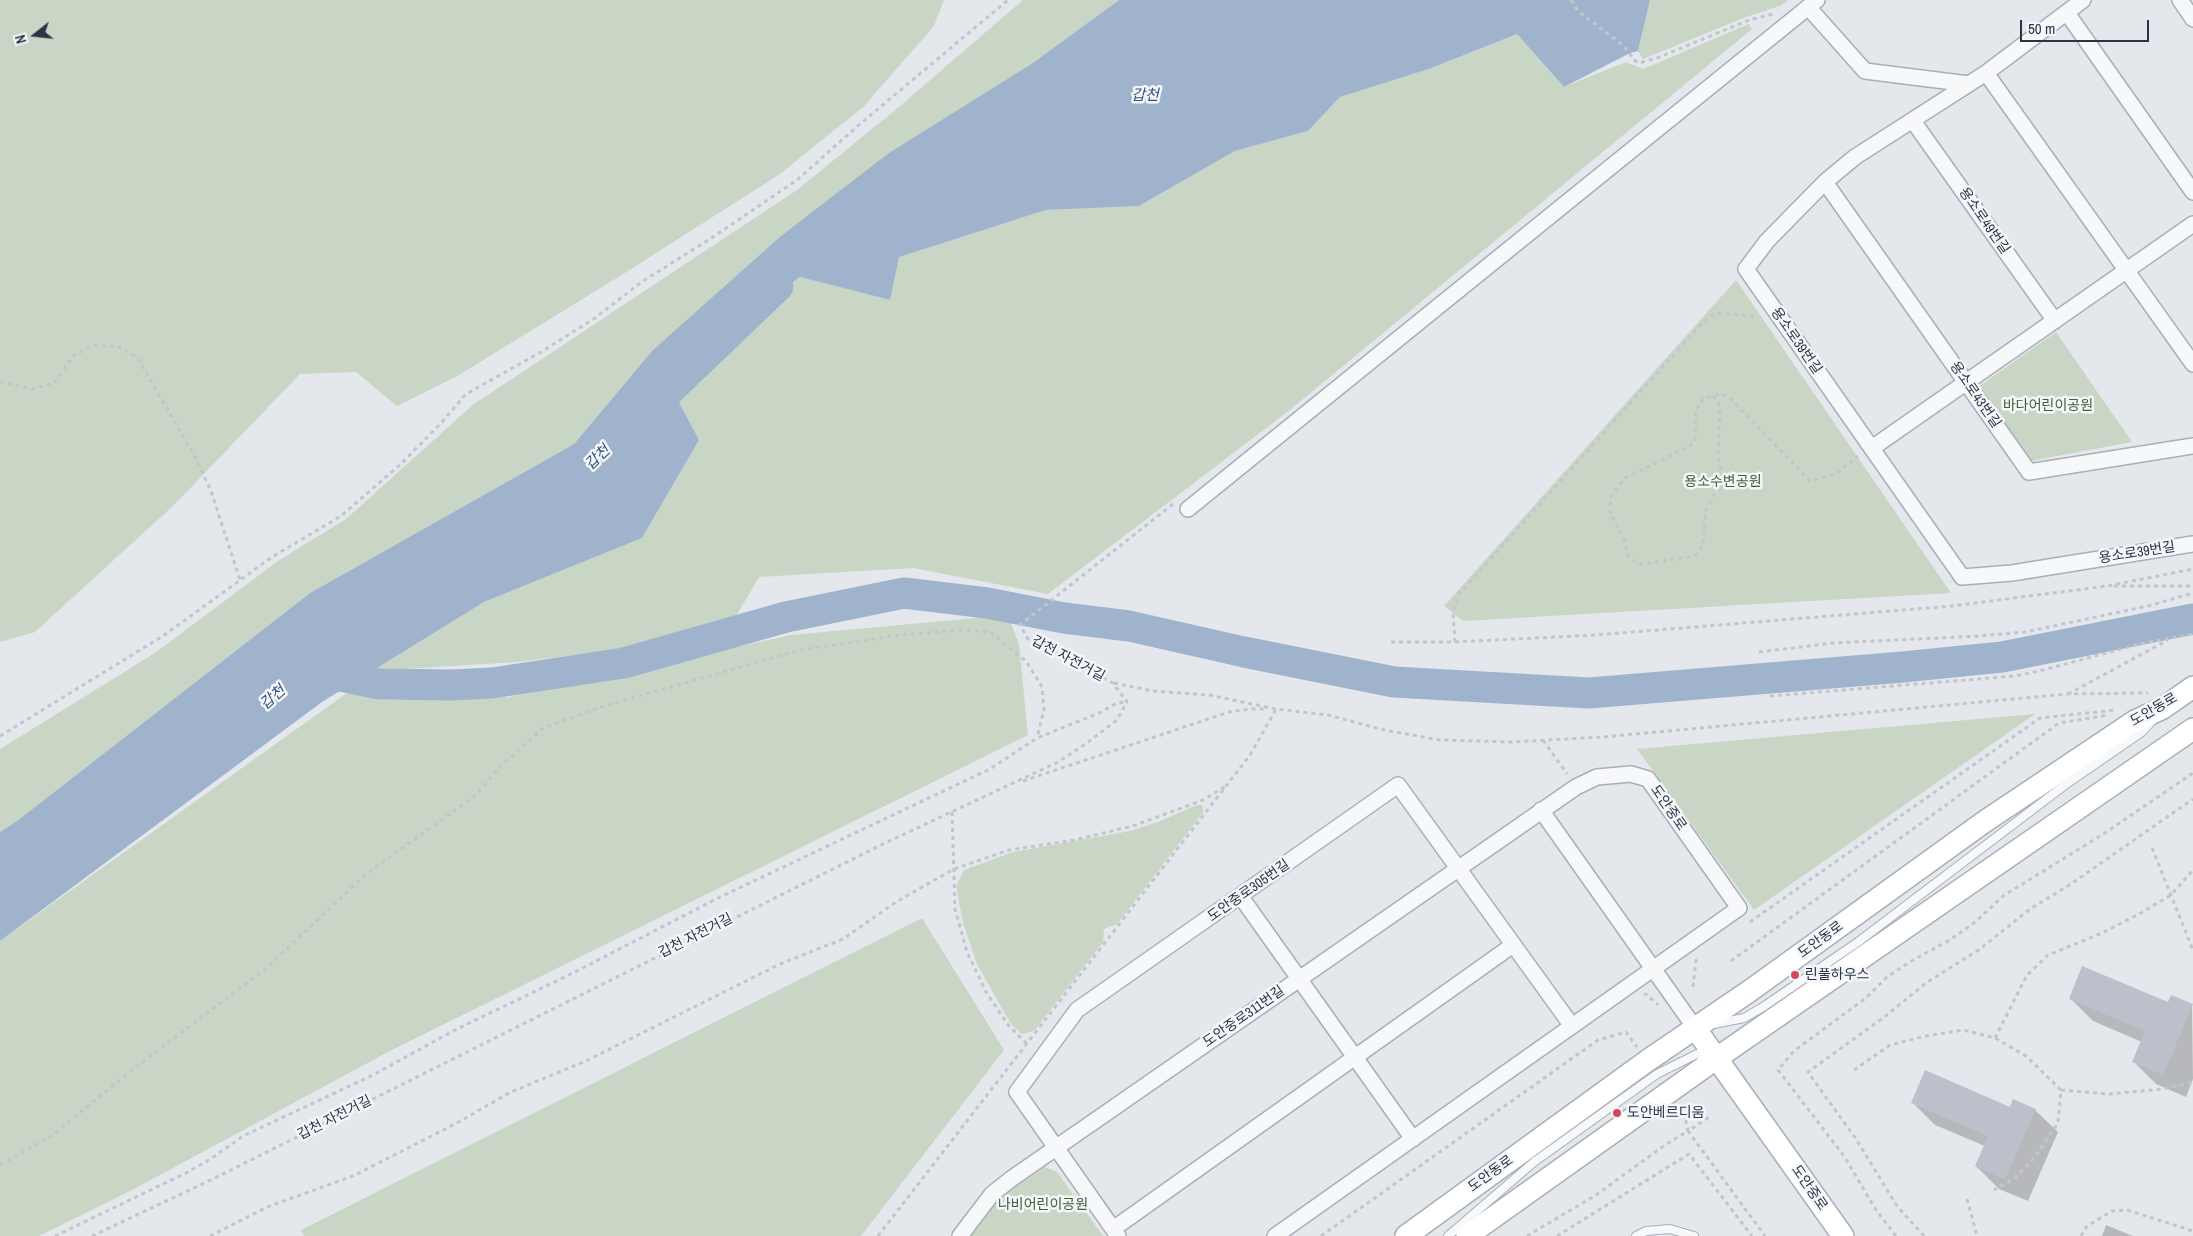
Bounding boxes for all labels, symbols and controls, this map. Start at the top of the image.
north arrow [10,10,60,60]
scale bar [2023,10,2152,42]
text: 50 m [2028,18,2055,39]
text: N [11,33,30,46]
water label: 갑천 [1131,87,1159,105]
street label: 용소로49번길 [1955,185,2013,257]
street label: 용소로39번길 [1767,305,1825,377]
street label: 용소로43번길 [1946,359,2004,431]
park label: 바다어린이공원 [2003,398,2093,414]
water label: 갑천 [582,442,614,474]
park label: 용소수변공원 [1684,474,1762,490]
street label: 용소로39번길 [2098,539,2176,567]
street label: 갑천 자전거길 [1029,633,1107,685]
water label: 갑천 [257,682,289,714]
street label: 도안동로 [2127,690,2181,730]
street label: 도안중로 [1646,782,1690,834]
street label: 도안중로305번길 [1205,856,1293,926]
street label: 갑천 자전거길 [656,910,736,962]
street label: 도안동로 [1795,918,1847,962]
place label: 린풀하우스 [1805,967,1869,983]
marker: 린풀하우스 [1789,969,1801,981]
street label: 도안중로311번길 [1200,983,1288,1051]
street label: 갑천 자전거길 [295,1092,375,1144]
place label: 도안베르디움 [1627,1105,1704,1121]
marker: 도안베르디움 [1611,1107,1623,1119]
street label: 도안동로 [1465,1152,1517,1196]
street label: 도안중로 [1787,1162,1831,1214]
park label: 나비어린이공원 [998,1197,1088,1213]

